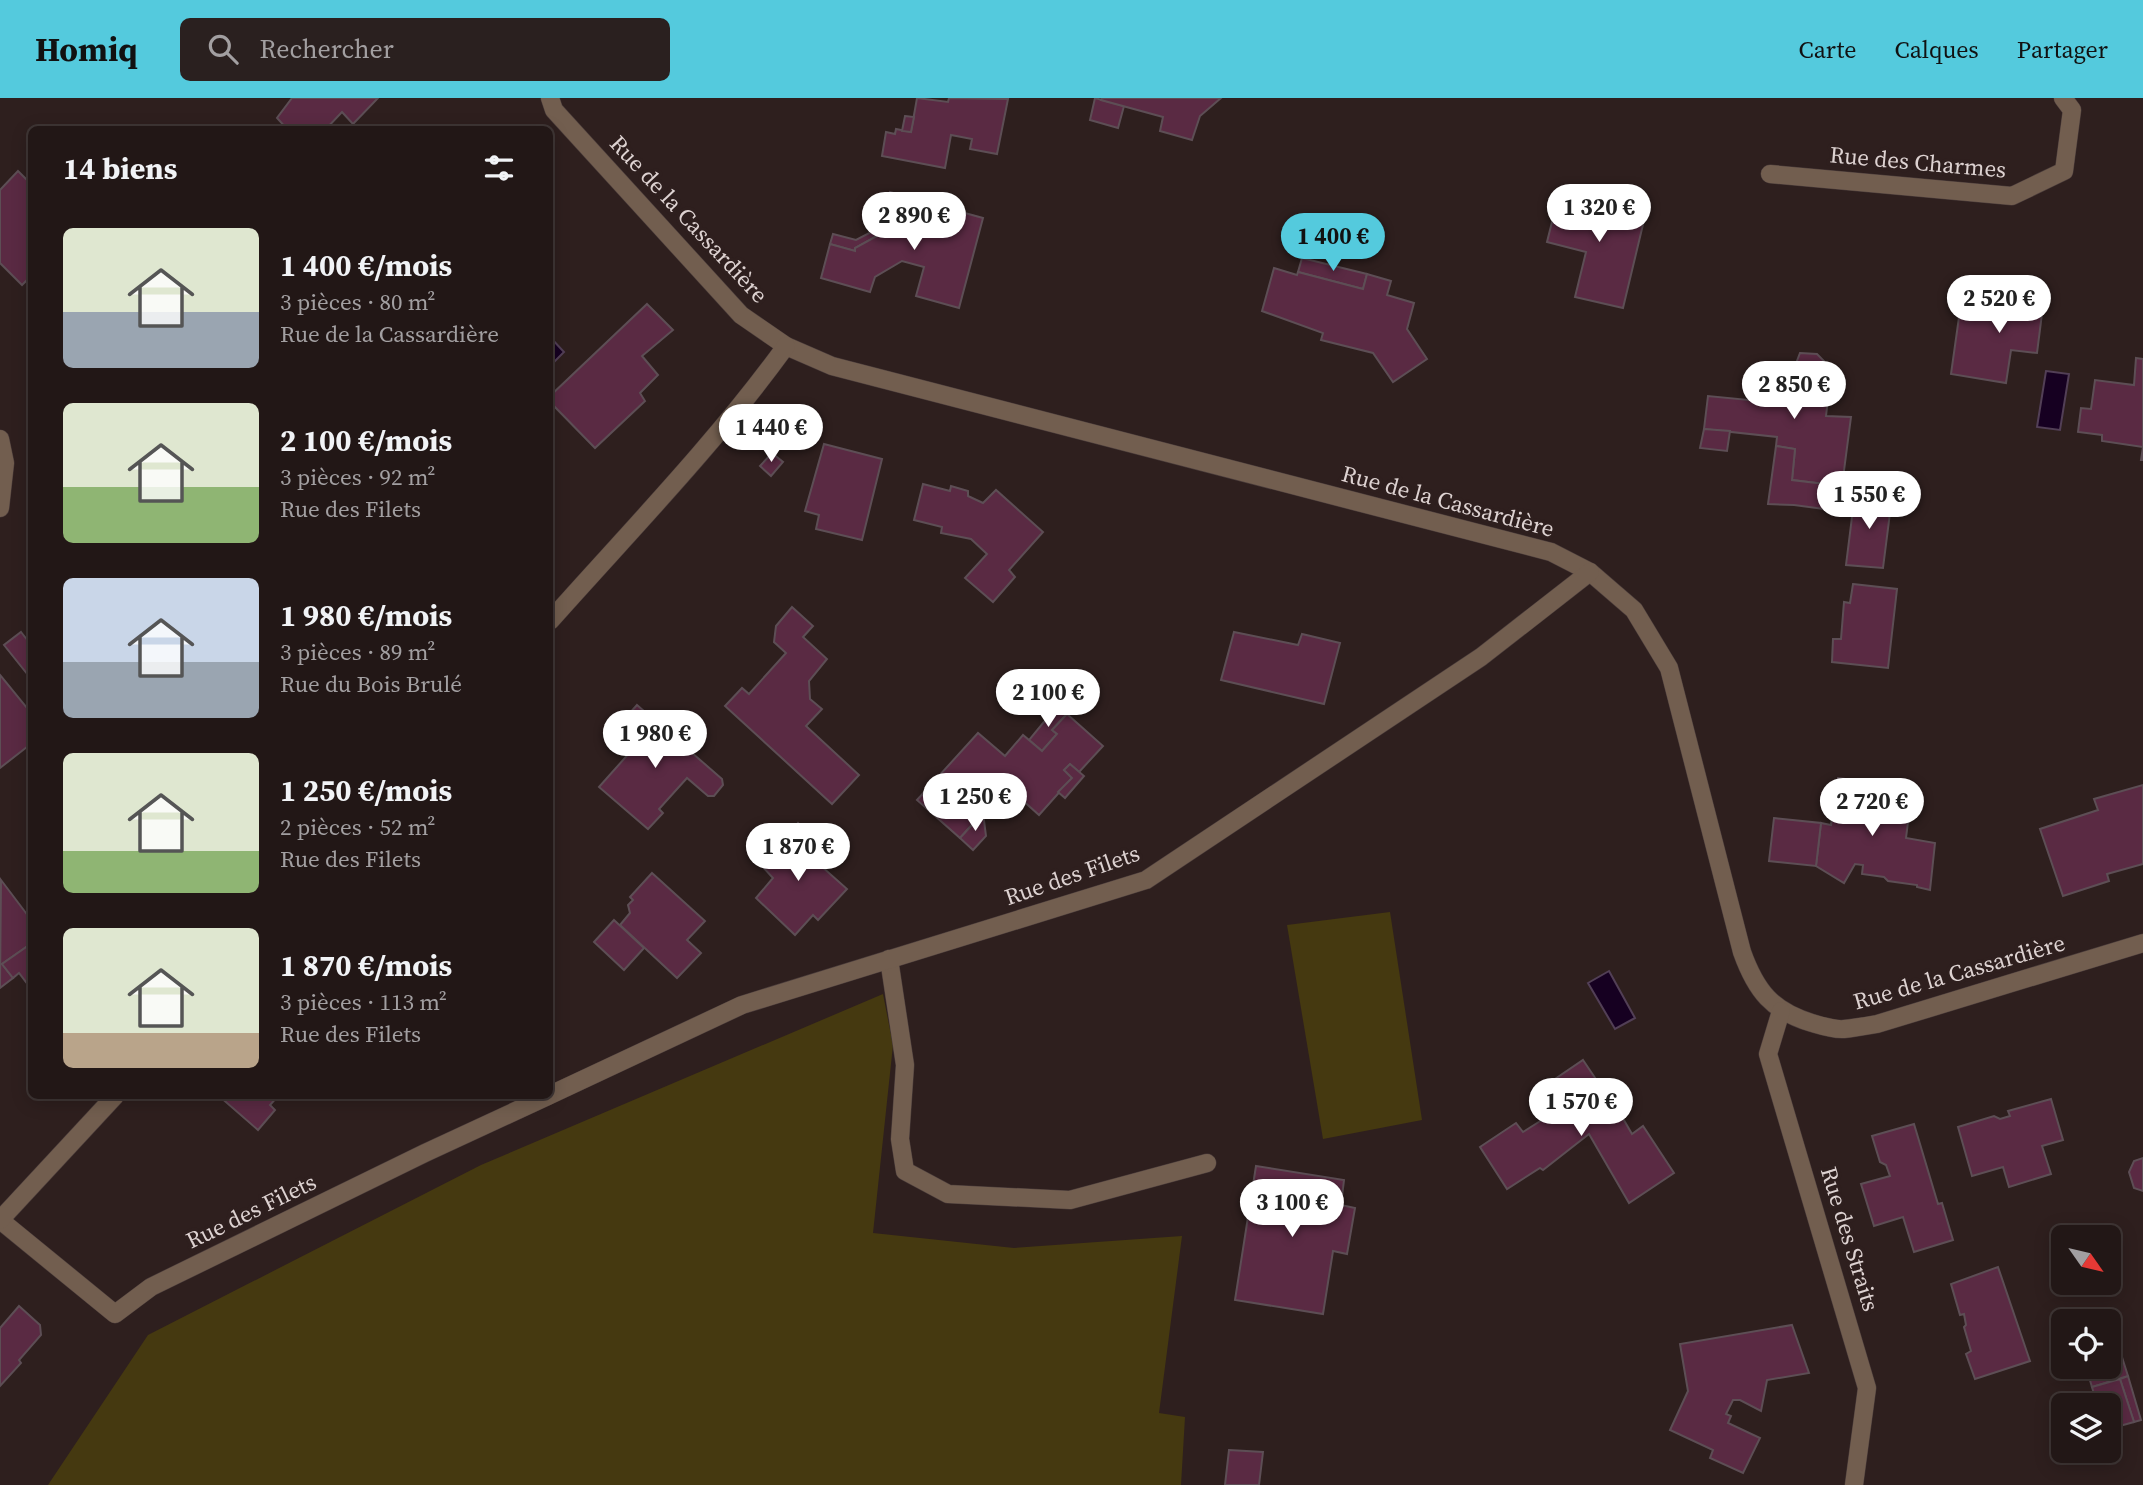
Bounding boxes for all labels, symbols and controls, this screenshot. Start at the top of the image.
search box [180,18,670,81]
text: Homiq [35,27,138,72]
icon: search [204,30,242,68]
text: Rechercher [260,31,394,67]
text: Carte [1799,33,1857,66]
text: Calques [1895,33,1979,66]
text: Partager [2017,33,2108,66]
street label: Rue de la Cassardière [603,128,775,310]
street label: Rue des Charmes [1828,138,2008,186]
text: 14 biens [63,148,177,189]
icon: filters [480,149,518,187]
pin: 1 320 € [1534,184,1664,244]
text: 1 320 € [1563,191,1635,223]
pin: 2 890 € [849,192,979,252]
text: 2 890 € [878,199,950,231]
pin: 1 400 € [1268,214,1398,273]
text: 1 400 € [1297,220,1369,252]
text: 1 400 €/mois [280,245,452,286]
icon: home [119,256,203,340]
pin: 2 520 € [1934,275,2064,335]
text: 2 520 € [1963,282,2035,314]
text: 3 pièces · 80 m² [280,286,435,318]
text: Rue de la Cassardière [280,318,499,350]
pin: 2 850 € [1729,362,1859,421]
text: 2 850 € [1758,368,1830,400]
pin: 1 440 € [706,404,836,464]
text: 1 440 € [735,411,807,443]
text: 2 100 €/mois [280,420,452,461]
icon: home [119,431,203,515]
street label: Rue de la Cassardière [1338,457,1558,545]
text: 3 pièces · 92 m² [280,461,435,493]
pin: 1 550 € [1804,472,1934,531]
text: 1 550 € [1833,478,1905,510]
text: Rue des Filets [280,493,421,525]
text: 1 980 €/mois [280,595,452,636]
icon: home [119,606,203,690]
text: 3 pièces · 89 m² [280,636,435,668]
text: Rue du Bois Brulé [280,668,462,700]
pin: 2 100 € [983,670,1113,729]
text: 2 100 € [1012,676,1084,708]
pin: 1 980 € [590,710,720,770]
text: 1 980 € [619,717,691,749]
text: 1 250 €/mois [280,770,452,811]
pin: 1 250 € [910,774,1040,833]
pin: 2 720 € [1807,778,1937,838]
text: 1 250 € [939,780,1011,812]
icon: home [119,781,203,865]
text: 2 720 € [1836,785,1908,817]
text: 2 pièces · 52 m² [280,811,435,843]
pin: 1 870 € [733,824,863,883]
text: 1 870 € [762,830,834,862]
street label: Rue des Filets [1000,837,1144,913]
text: Rue des Filets [280,843,421,875]
street label: Rue de la Cassardière [1849,926,2069,1018]
text: 1 870 €/mois [280,945,452,986]
icon: home [119,956,203,1040]
text: 3 pièces · 113 m² [280,986,447,1018]
text: Rue des Filets [280,1018,421,1050]
pin: 1 570 € [1516,1079,1646,1138]
text: 1 570 € [1545,1085,1617,1117]
street label: Rue des Straits [1813,1163,1887,1315]
street label: Rue des Filets [181,1166,321,1256]
pin: 3 100 € [1227,1180,1357,1239]
text: 3 100 € [1256,1186,1328,1218]
north arrow [2051,1225,2121,1295]
map controls [2051,1225,2121,1463]
button: locate [2051,1309,2121,1379]
button: layers [2051,1393,2121,1463]

